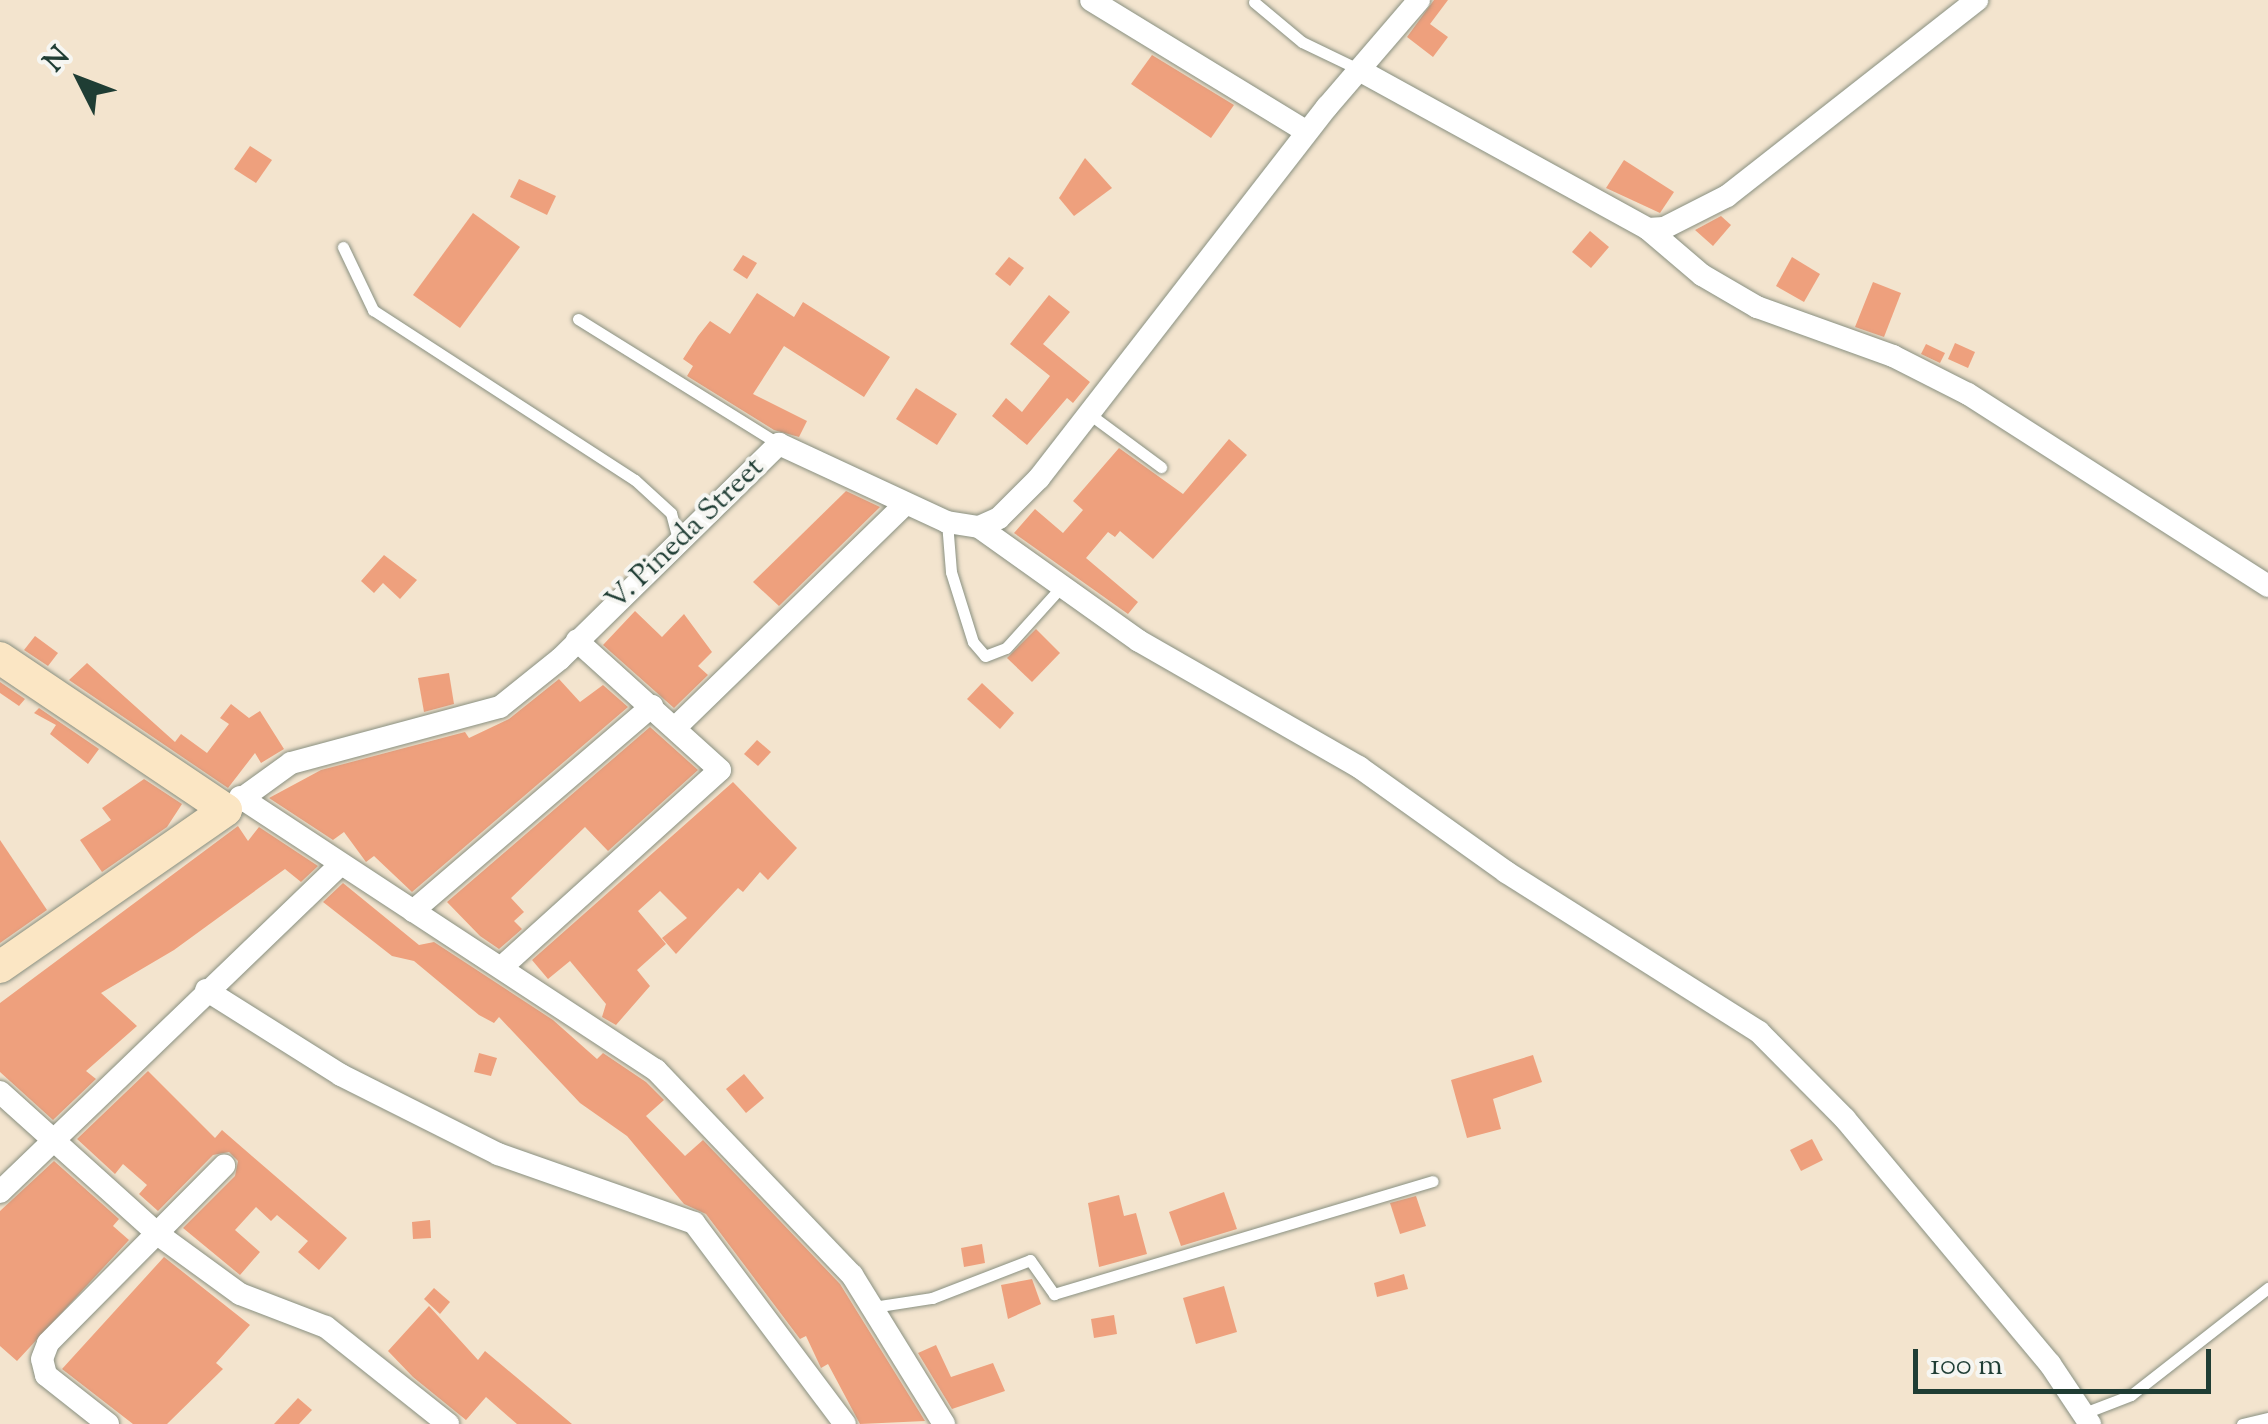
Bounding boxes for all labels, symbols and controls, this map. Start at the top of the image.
north arrow [30,30,130,130]
text: N [35,38,80,82]
street label: V. Pineda Street [600,451,772,619]
scale bar [1918,1329,2216,1391]
text: 100 m [1930,1345,2003,1388]

